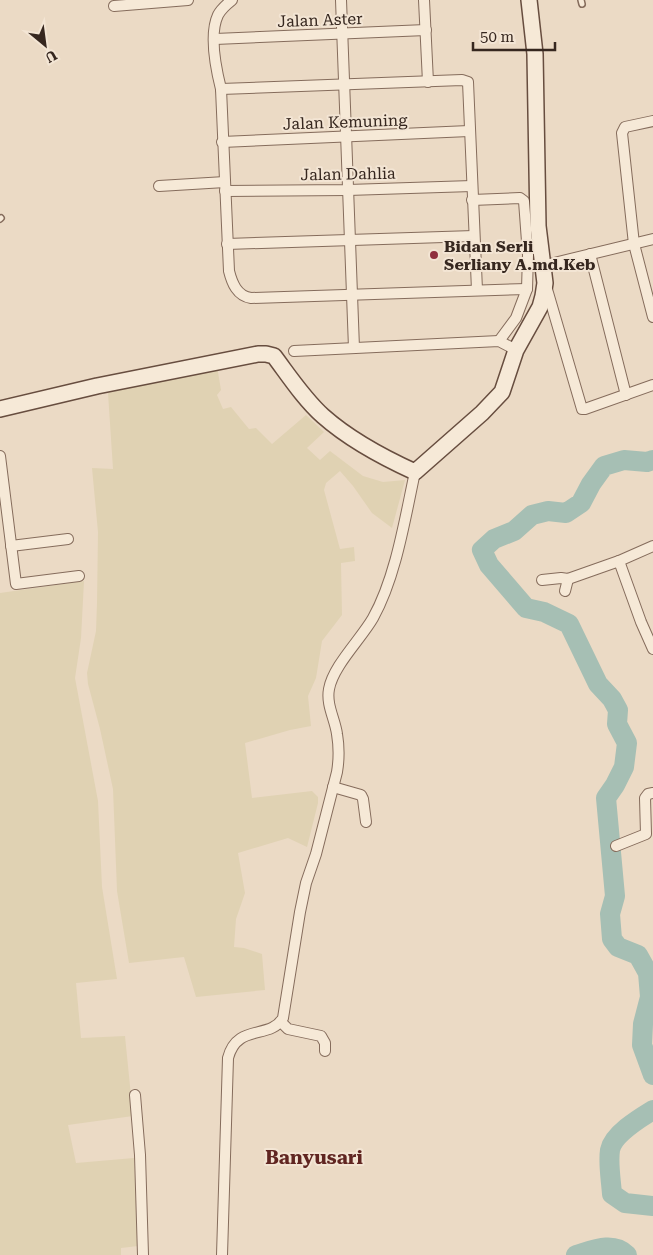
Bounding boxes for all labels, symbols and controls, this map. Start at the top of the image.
street label: Jalan Aster [277,9,363,31]
north arrow [20,20,70,70]
scale bar [473,20,556,52]
text: 50 m [480,28,515,46]
text: U [43,47,60,66]
street label: Jalan Kemuning [282,110,409,134]
street label: Jalan Dahlia [300,164,396,184]
place label: Bidan Serli Serliany A.md.Keb [444,237,596,274]
marker: Bidan Serli Serliany A.md.Keb [428,249,440,261]
district label: Banyusari [265,1146,363,1169]

